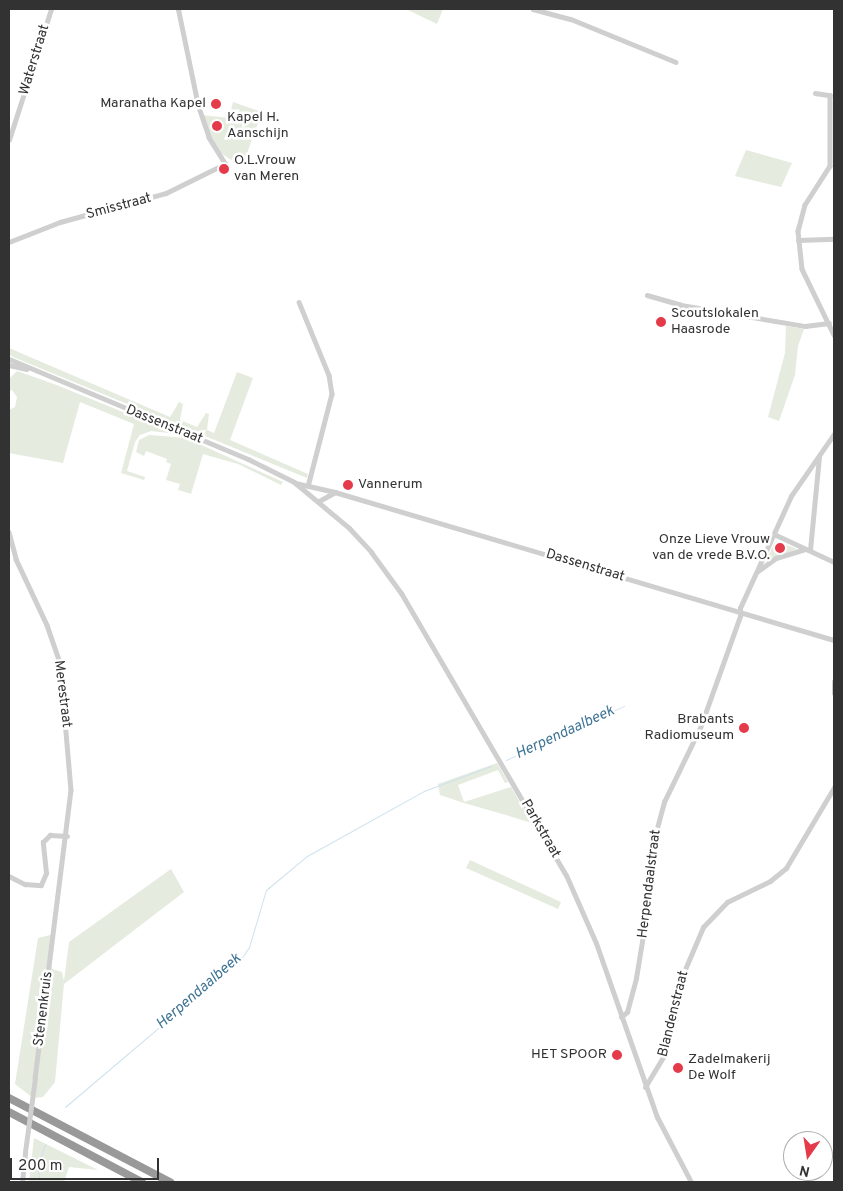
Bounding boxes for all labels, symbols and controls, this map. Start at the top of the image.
street label: Waterstraat [16,23,54,97]
place label: Maranatha Kapel [100,96,206,112]
marker: Maranatha Kapel [210,98,222,110]
place label: Kapel H. Aanschijn [227,110,289,142]
marker: Kapel H. Aanschijn [211,120,223,132]
place label: O.L.Vrouw van Meren [234,153,299,186]
marker: O.L.Vrouw van Meren [218,163,230,175]
street label: Smisstraat [85,190,153,224]
place label: Scoutslokalen Haasrode [671,306,759,338]
marker: Scoutslokalen Haasrode [655,316,667,328]
street label: Dassenstraat [123,402,205,448]
place label: Vannerum [358,477,423,493]
marker: Vannerum [342,479,354,491]
place label: Onze Lieve Vrouw van de vrede B.V.O. [652,532,770,564]
marker: Onze Lieve Vrouw van de vrede B.V.O. [774,542,786,554]
street label: Dassenstraat [544,546,626,586]
street label: Merestraat [50,659,74,729]
water label: Herpendaalbeek [513,702,617,764]
place label: Brabants Radiomuseum [645,712,734,744]
marker: Brabants Radiomuseum [738,722,750,734]
street label: Parkstraat [517,797,563,861]
street label: Herpendaalstraat [635,829,665,939]
water label: Herpendaalbeek [153,950,245,1034]
street label: Blandenstraat [655,969,693,1059]
street label: Stenenkruis [31,970,57,1048]
place label: HET SPOOR [531,1047,607,1063]
marker: HET SPOOR [611,1049,623,1061]
place label: Zadelmakerij De Wolf [688,1052,771,1084]
marker: Zadelmakerij De Wolf [672,1062,684,1074]
north arrow [783,1131,833,1181]
scale bar [12,1148,161,1180]
text: 200 m [18,1157,63,1176]
text: N [798,1161,812,1180]

